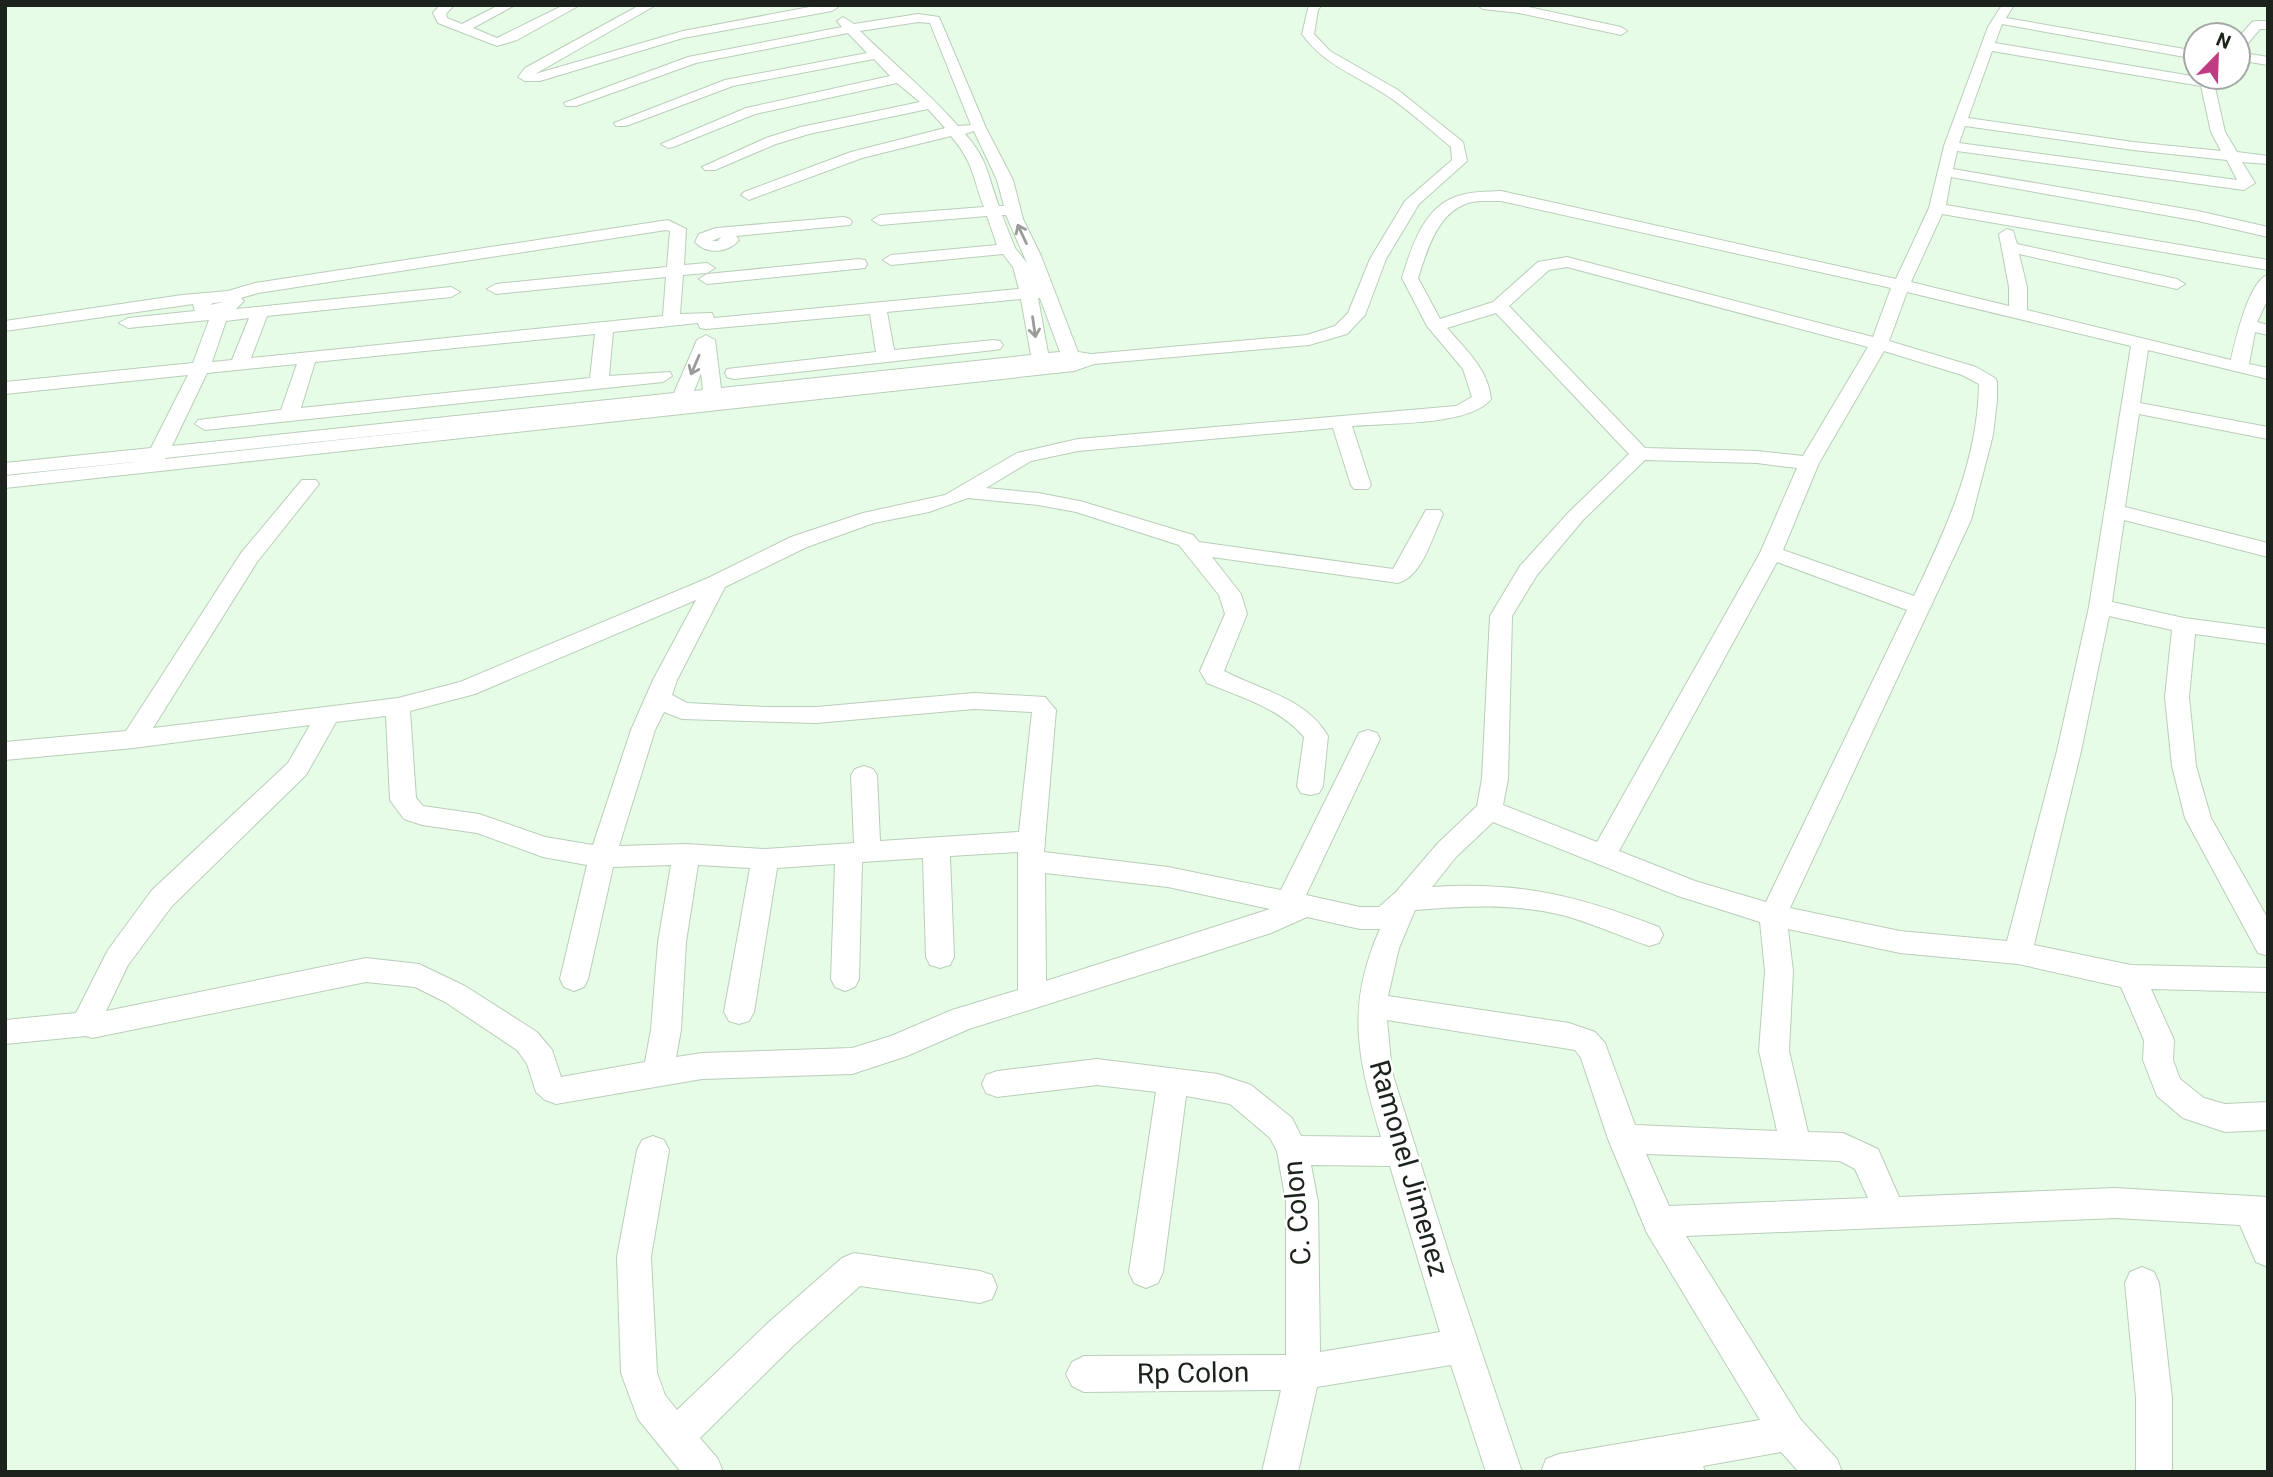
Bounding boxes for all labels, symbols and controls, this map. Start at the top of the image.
north arrow [2182,21,2252,91]
text: N [2213,28,2234,54]
one-way arrow [1015,224,1028,245]
one-way arrow [1028,315,1041,338]
one-way arrow [688,354,701,375]
street label: Ramonel Jimenez [1362,1056,1456,1280]
street label: C. Colon [1276,1159,1318,1267]
street label: Rp Colon [1137,1356,1249,1390]

